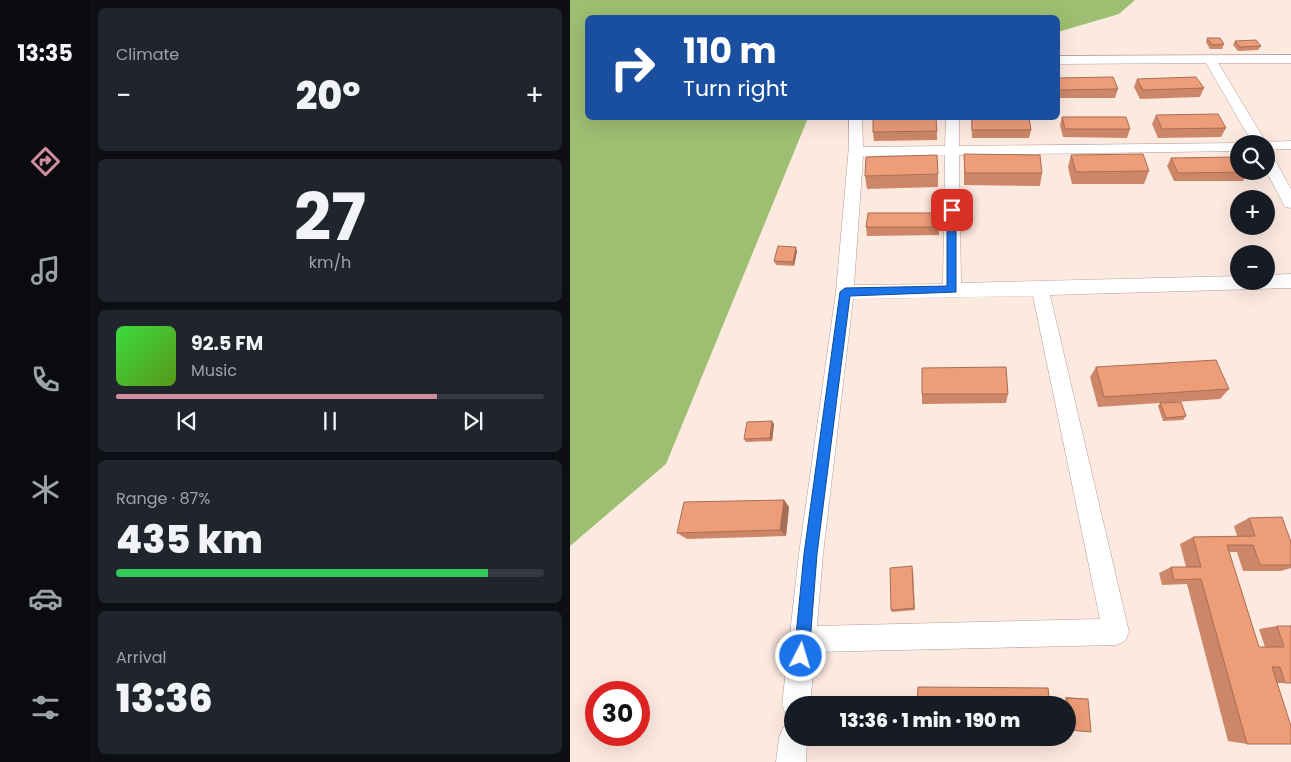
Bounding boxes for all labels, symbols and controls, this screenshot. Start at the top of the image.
text: 110 m [683,26,777,75]
icon: right [600,35,665,100]
text: 13:35 [17,38,73,69]
text: Climate [116,43,179,66]
text: 20° [296,69,361,122]
text: Turn right [683,73,788,104]
text: − [116,76,131,115]
text: + [525,76,544,115]
map controls [1230,135,1275,290]
button: search [1230,135,1275,180]
icon: directions [28,144,63,179]
text: 27 [294,172,366,263]
pin [931,189,973,231]
button: + [1230,190,1275,235]
icon: arrive [938,196,966,224]
button: − [1230,245,1275,290]
text: km/h [309,251,351,274]
icon: music [28,253,63,288]
text: 92.5 FM [191,330,263,357]
text: Music [191,359,237,382]
icon: phone [28,362,63,397]
icon: previous [173,407,201,435]
icon: pause [316,407,344,435]
icon: next [459,407,487,435]
icon: climate [28,472,63,507]
text: Range · 87% [116,487,210,510]
text: 435 km [116,513,263,566]
icon: car [28,581,63,616]
position arrow [774,629,826,681]
text: Arrival [116,646,166,669]
text: 13:36 [116,672,213,725]
speed limit sign: 30 [585,681,650,746]
icon: filters [28,690,63,725]
text: 13:36 · 1 min · 190 m [840,707,1020,734]

